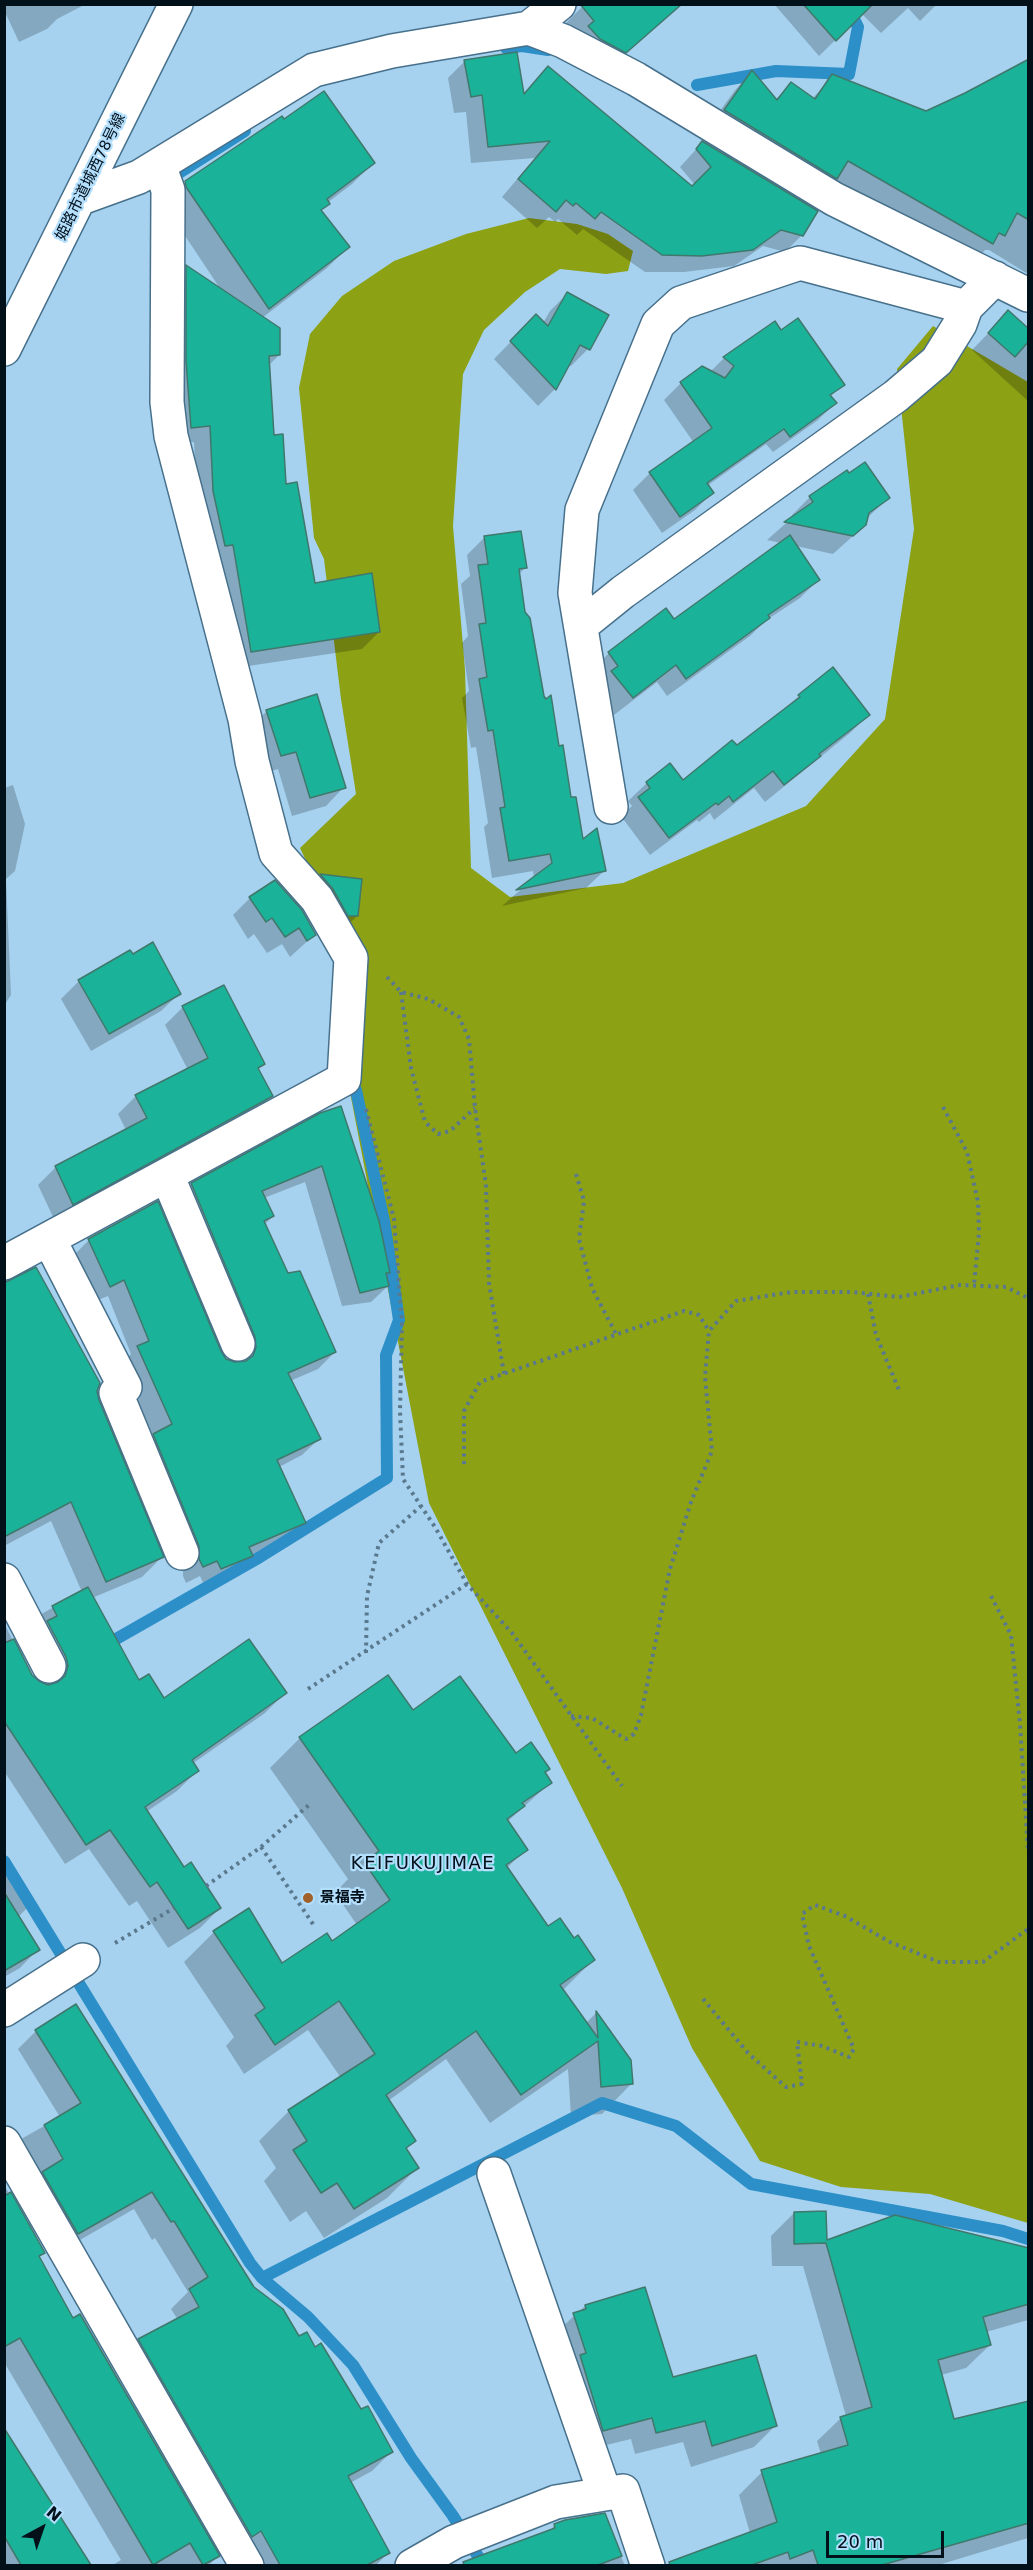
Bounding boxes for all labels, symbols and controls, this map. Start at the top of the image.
street label: 姫路市道城西78号線 [52,111,130,243]
district label: KEIFUKUJIMAE [351,1853,495,1875]
place label: 景福寺 [320,1889,365,1907]
marker: 景福寺 [301,1891,315,1905]
north arrow [12,2498,72,2558]
text: N [43,2502,65,2525]
scale bar [829,2519,948,2557]
text: 20 m [837,2531,883,2552]

